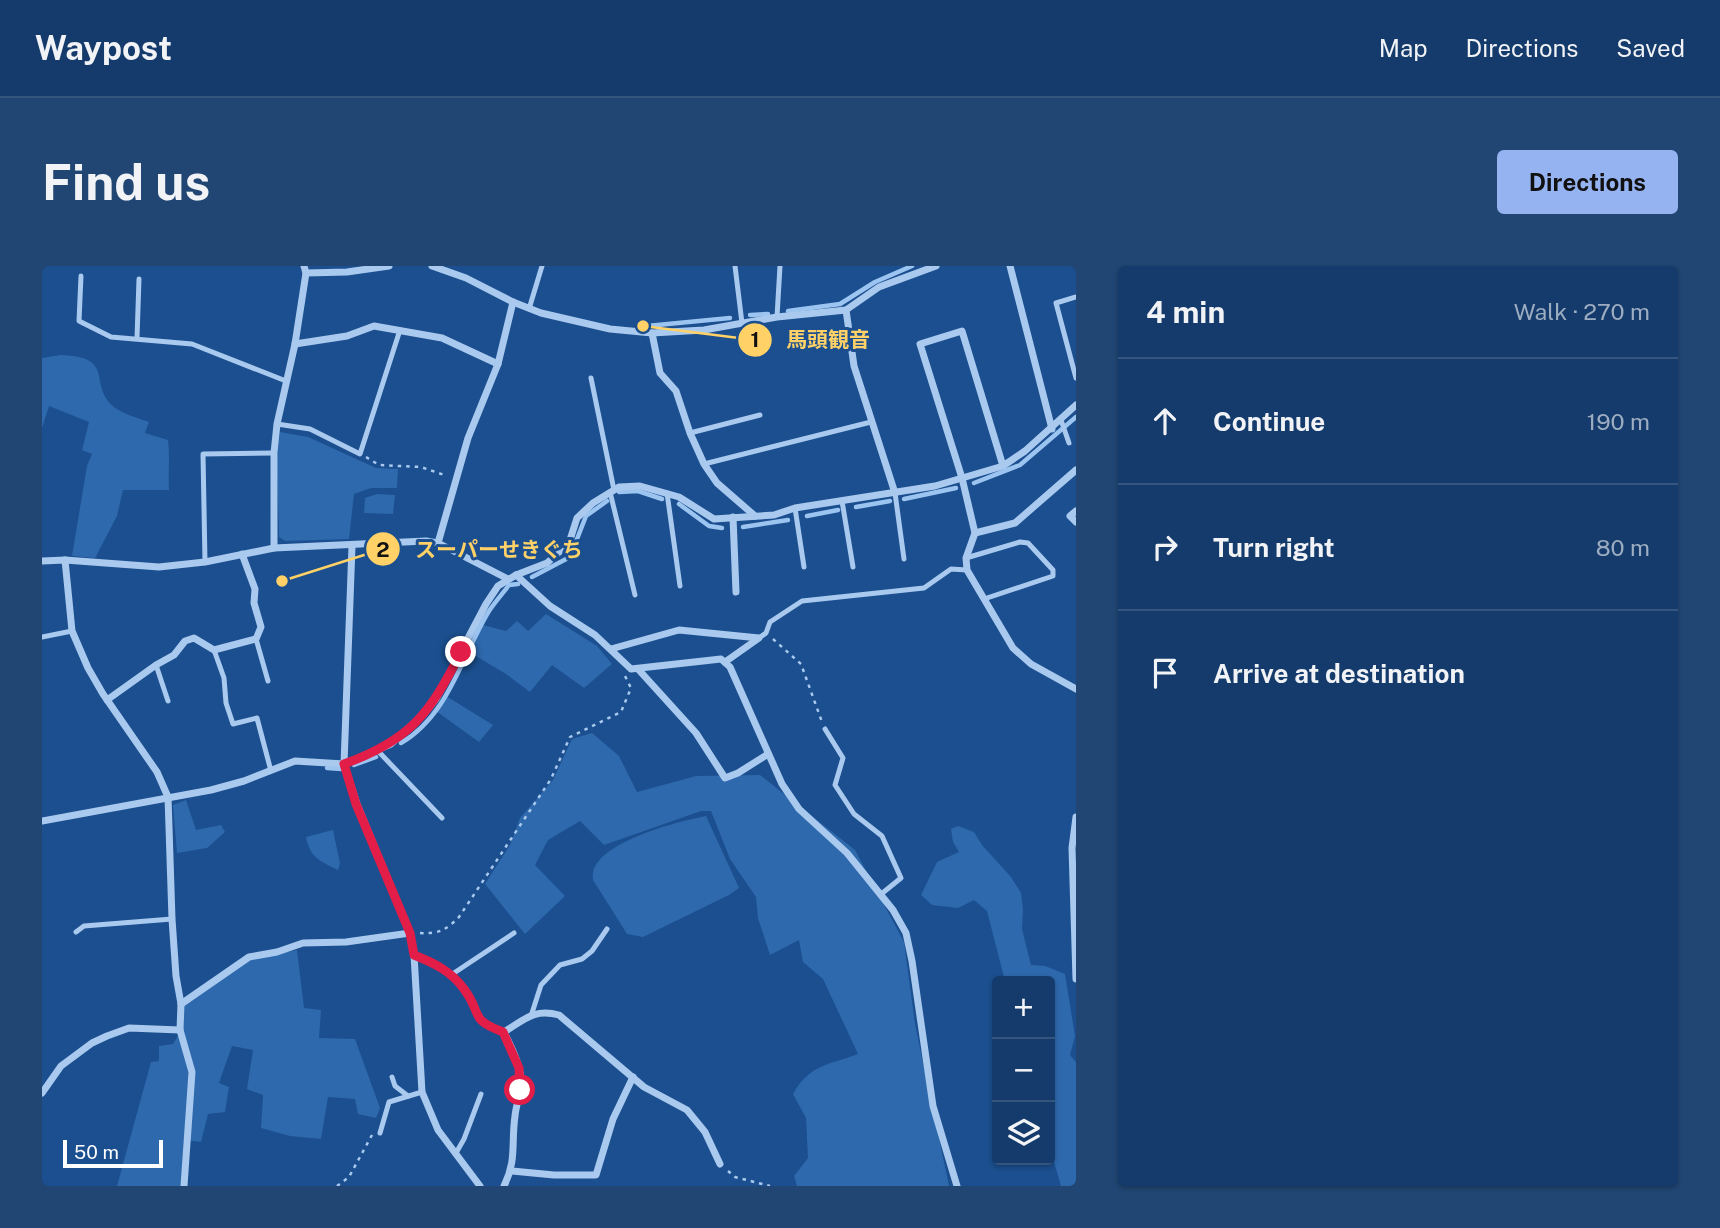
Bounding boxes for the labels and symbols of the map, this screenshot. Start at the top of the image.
callout: 馬頭観音 [737,319,884,361]
text: 1 [751,327,760,352]
text: 馬頭観音 [786,327,870,352]
callout: スーパーせきぐち [366,528,597,570]
text: 2 [376,537,390,562]
text: スーパーせきぐち [415,537,583,562]
route end [445,636,476,667]
route start [504,1074,535,1105]
scale bar [63,1137,163,1169]

